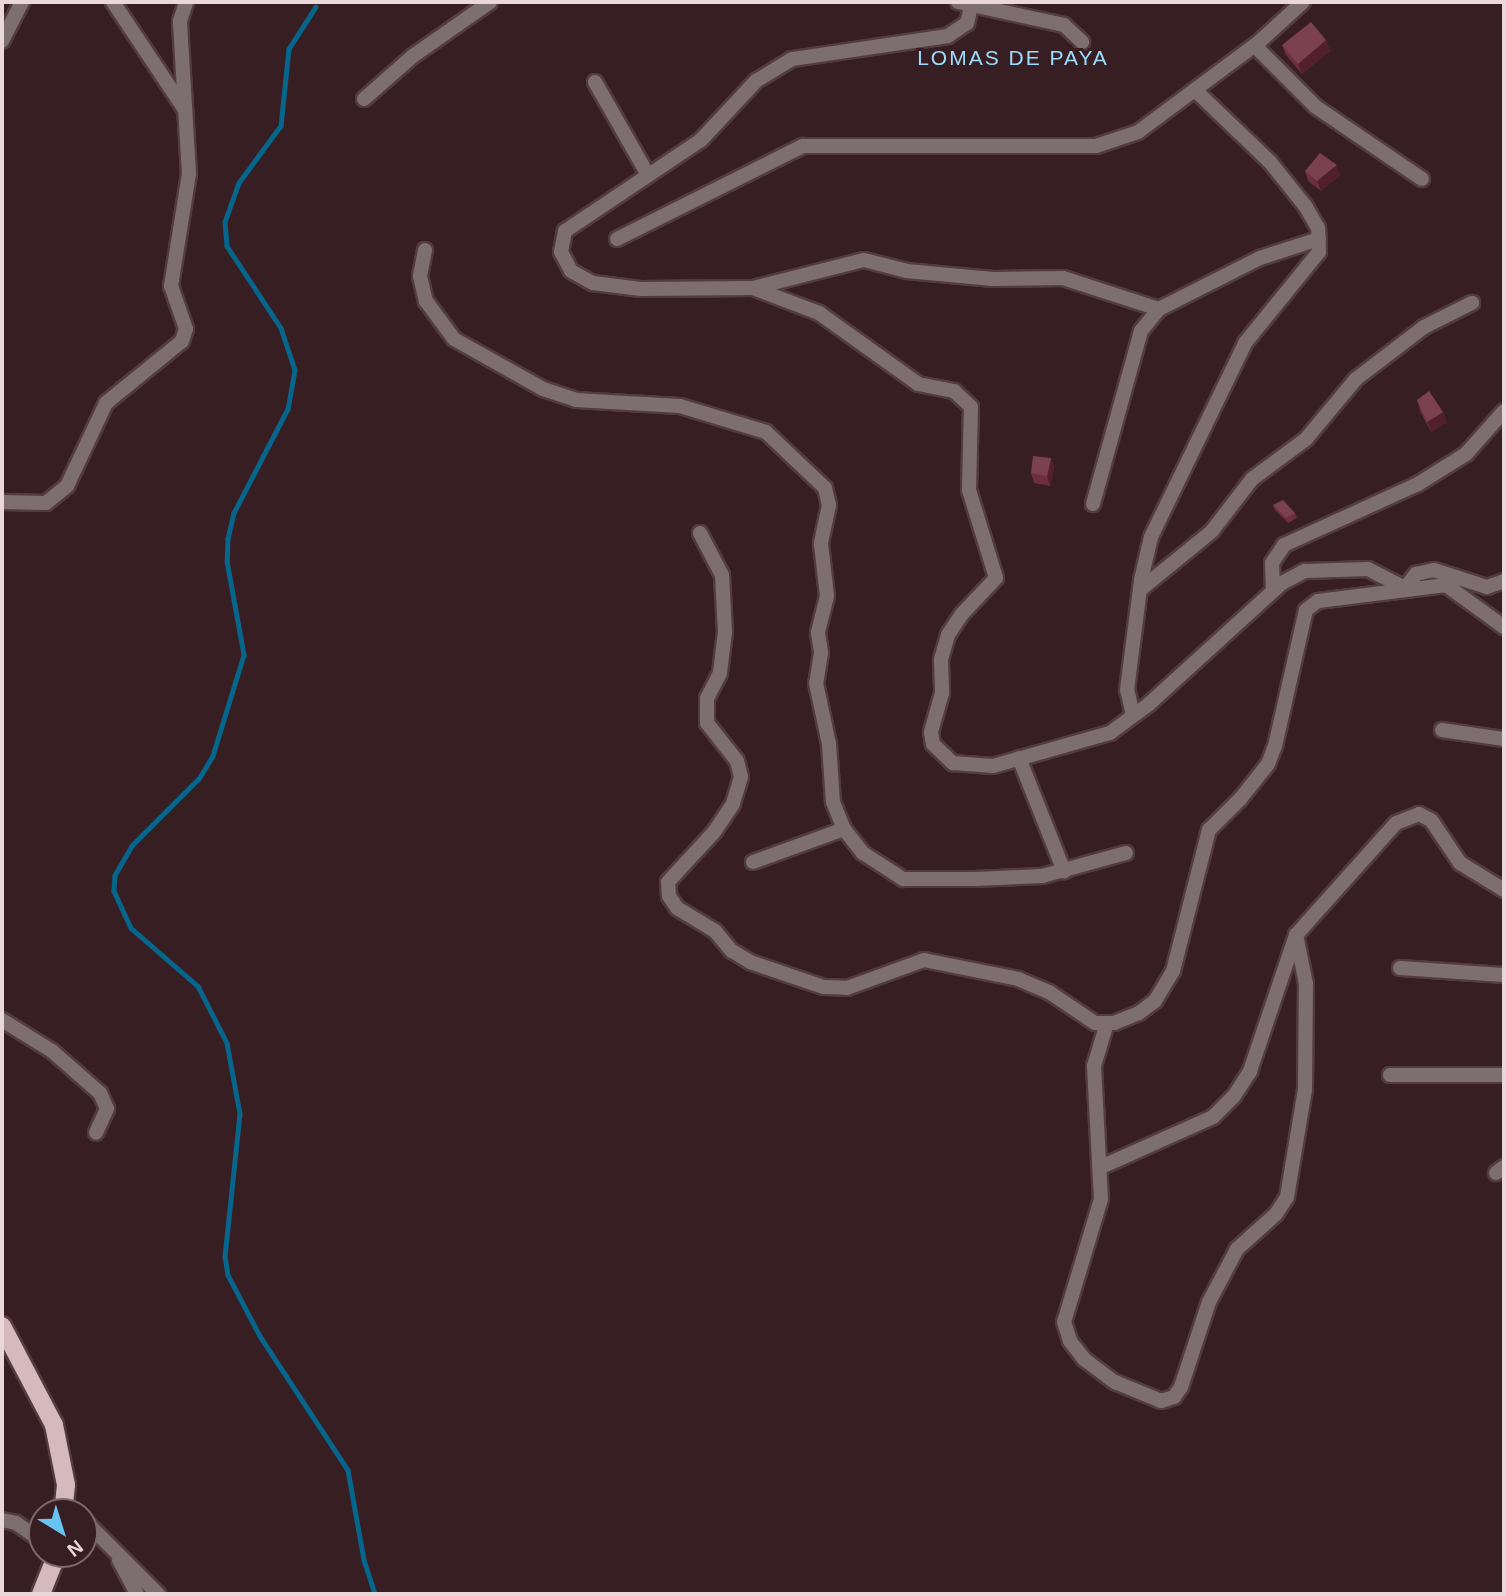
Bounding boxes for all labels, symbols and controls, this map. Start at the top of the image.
district label: LOMAS DE PAYA [919,45,1107,71]
north arrow [28,1498,98,1568]
text: N [63,1536,87,1561]

